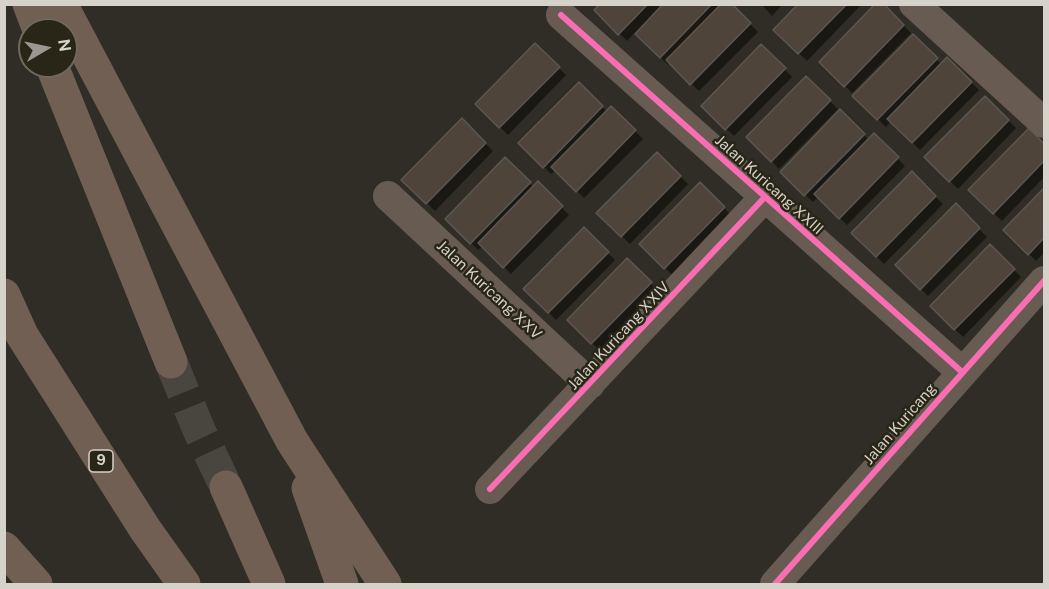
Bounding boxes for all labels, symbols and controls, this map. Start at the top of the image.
north arrow [18,18,78,78]
text: N [54,38,75,53]
street label: Jalan Kuricang XXIII [711,132,827,238]
street label: Jalan Kuricang XXV [433,237,545,343]
street label: Jalan Kuricang XXIV [564,278,674,394]
street label: Jalan Kuricang [860,380,940,468]
road number: 9 [89,450,113,472]

